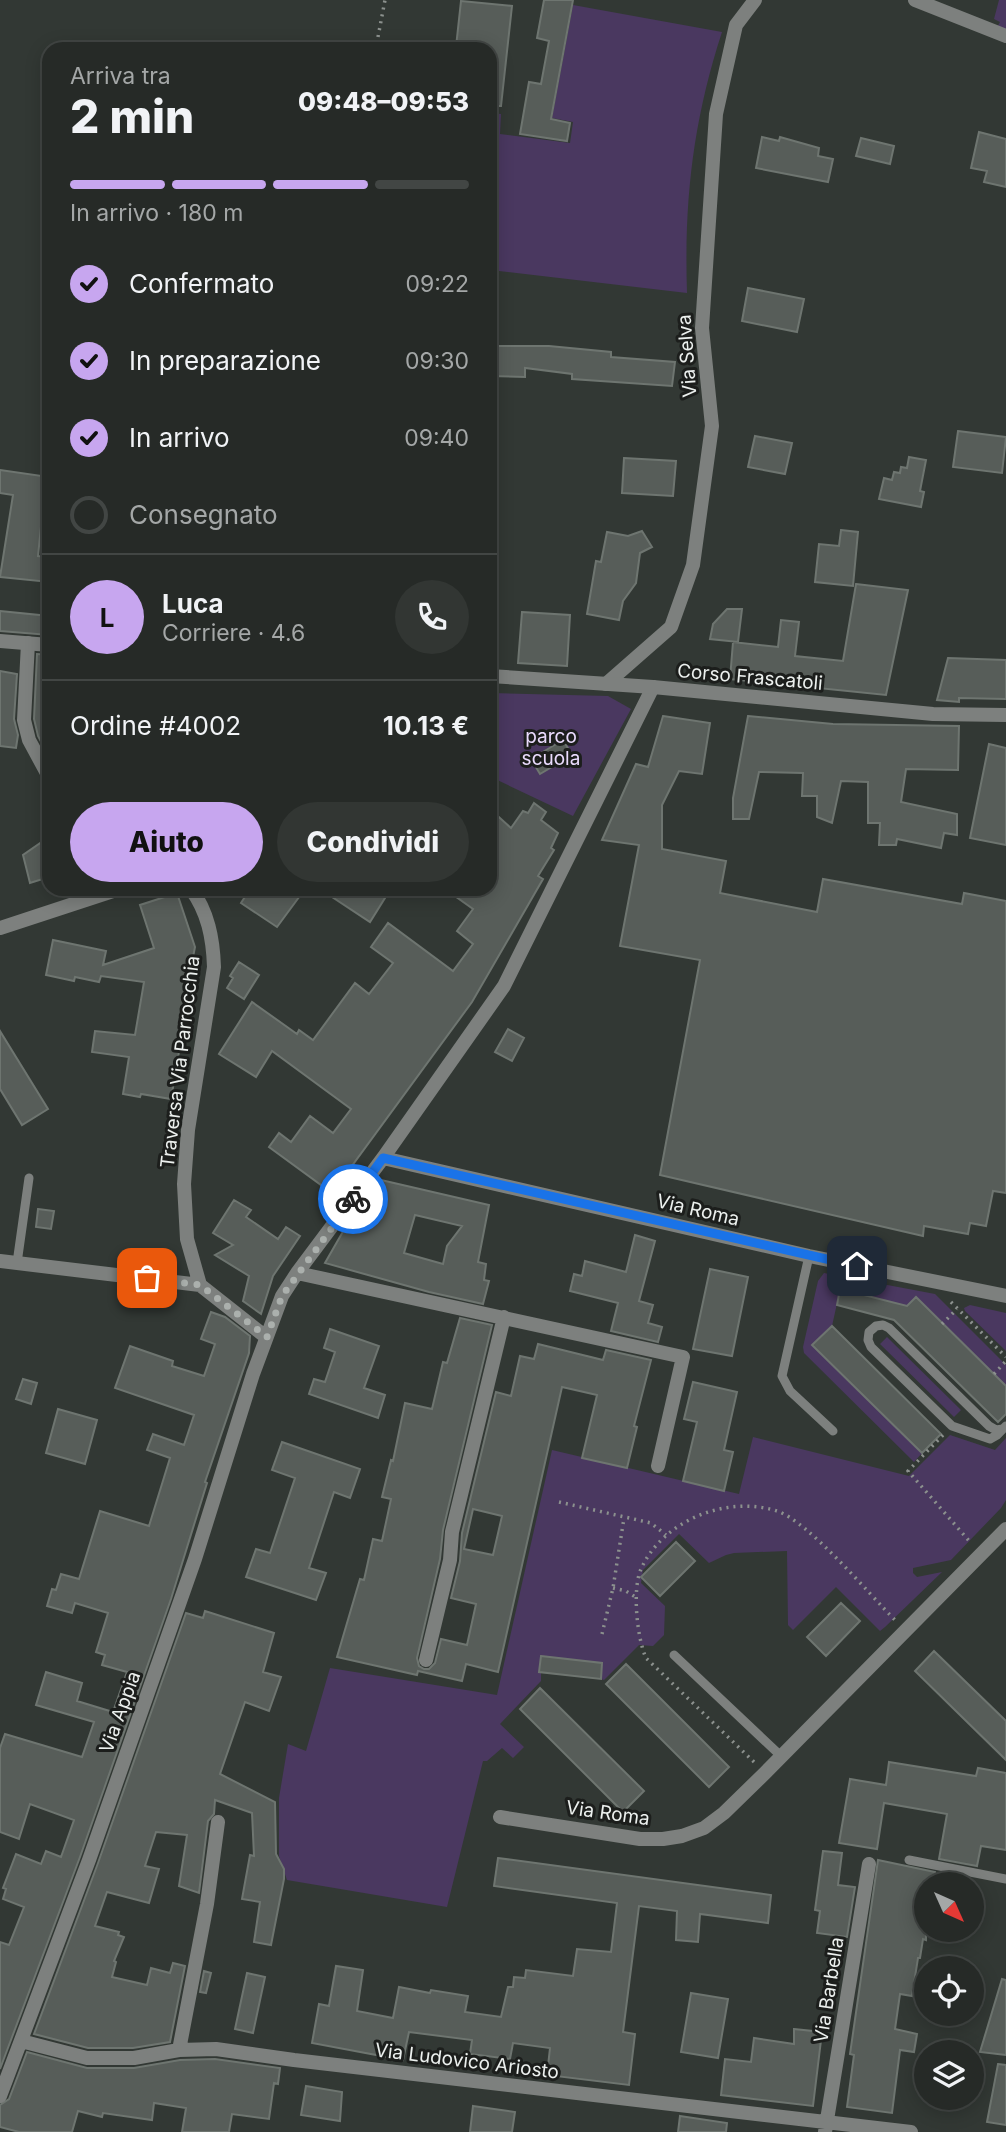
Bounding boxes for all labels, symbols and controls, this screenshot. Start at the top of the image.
text: Arriva tra [70,62,171,90]
text: 09:48–09:53 [298,86,469,117]
text: 2 min [70,88,194,144]
text: In arrivo · 180 m [70,199,243,227]
icon: check [70,265,108,303]
text: Confermato [129,268,274,299]
text: 09:22 [406,270,469,298]
street label: Via Selva [673,314,701,398]
icon: check [70,342,108,380]
text: In preparazione [129,345,321,376]
text: 09:30 [405,347,469,375]
icon: check [70,419,108,457]
text: In arrivo [129,422,230,453]
text: 09:40 [404,424,469,452]
text: Consegnato [129,499,278,530]
button: phone [395,580,469,654]
text: Luca [162,588,224,619]
text: L [100,602,114,633]
text: Corriere · 4.6 [162,619,305,647]
street label: Corso Frascatoli [676,659,824,695]
text: Ordine #4002 [70,710,241,741]
text: 10.13 € [383,710,469,741]
park label: parco scuola [522,725,580,770]
button: Aiuto [70,802,263,882]
button: Condividi [277,802,469,882]
street label: Traversa Via Parrocchia [156,955,204,1169]
courier [318,1164,388,1234]
icon: bike [334,1180,372,1218]
street label: Via Roma [654,1189,742,1231]
pin [827,1236,887,1296]
icon: home [838,1247,876,1285]
pin [117,1248,177,1308]
icon: bag [128,1259,166,1297]
street label: Via Appia [95,1668,145,1756]
street label: Via Roma [565,1796,651,1830]
north arrow [914,1872,984,1942]
map controls [914,1872,984,2110]
street label: Via Barbella [809,1935,849,2045]
button: locate [914,1956,984,2026]
street label: Via Ludovico Ariosto [374,2038,560,2084]
button: layers [914,2040,984,2110]

